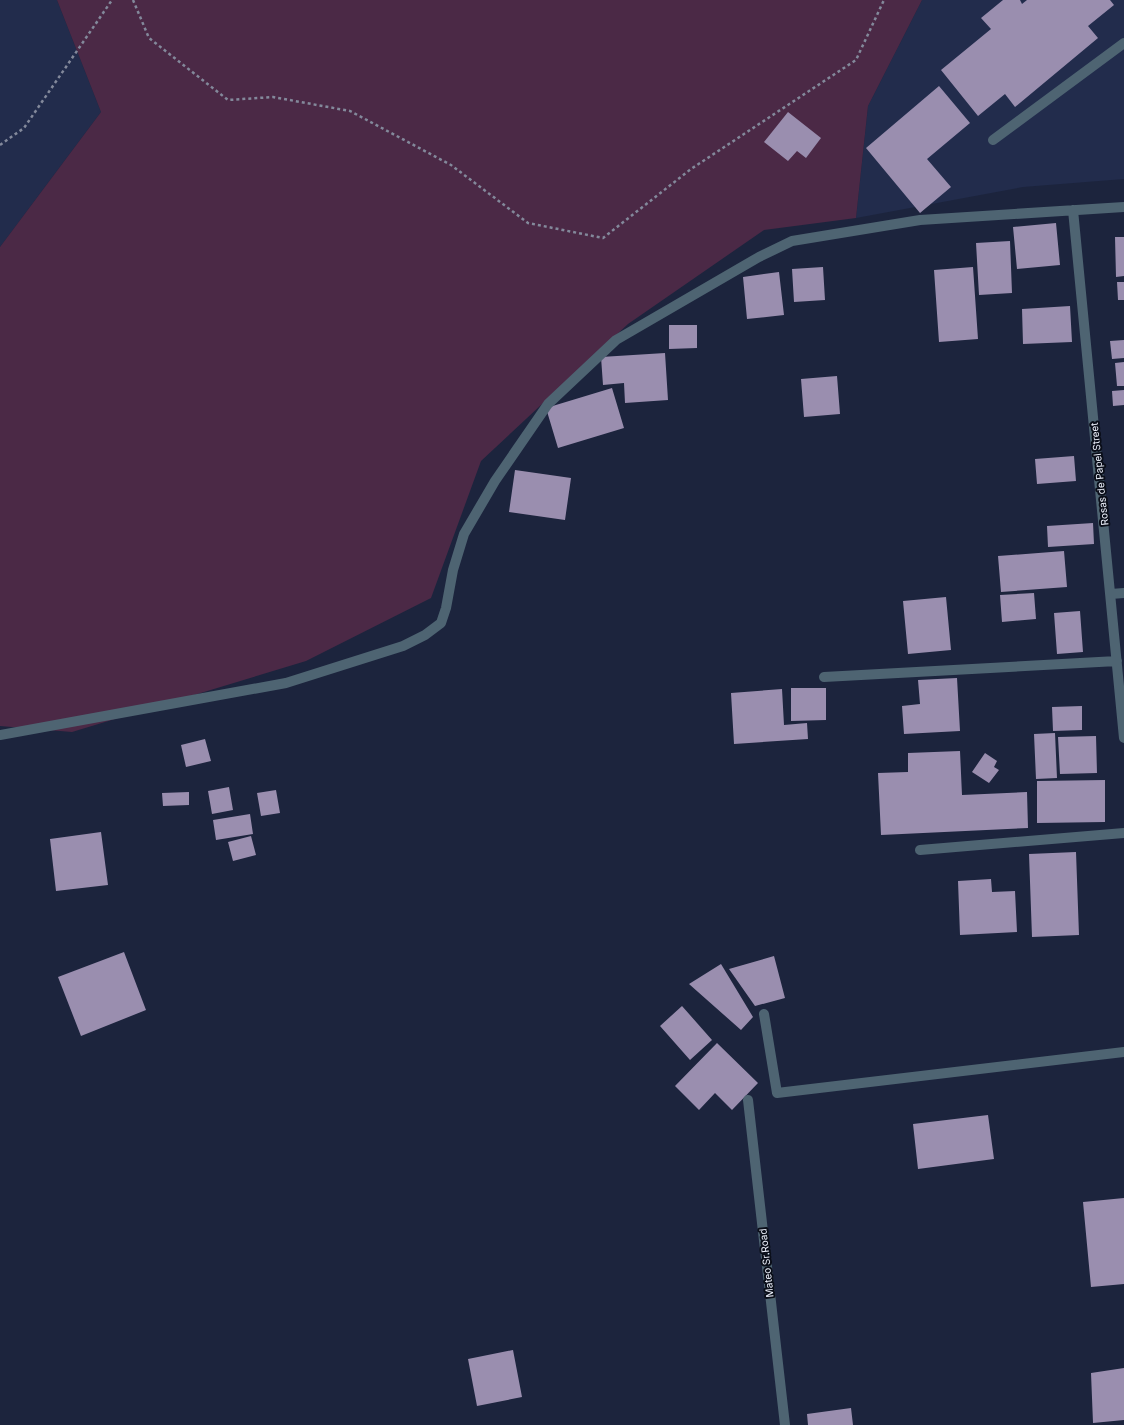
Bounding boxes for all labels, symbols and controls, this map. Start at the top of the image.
street label: Rosas de Papel Street [1088,421,1110,526]
street label: Mateo Sr.Road [756,1228,776,1298]

